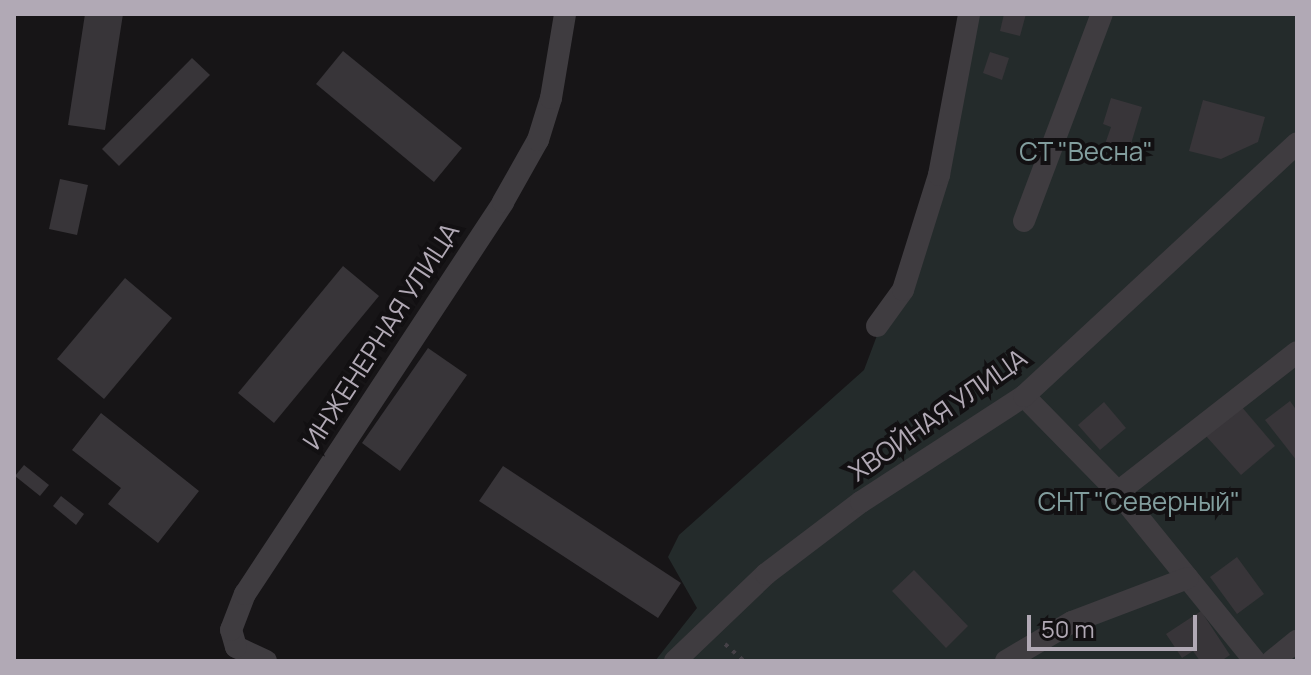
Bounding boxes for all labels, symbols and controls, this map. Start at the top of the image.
park label: СТ "Весна" [1019,136,1153,168]
street label: ИНЖЕНЕРНАЯ УЛИЦА [296,217,466,455]
street label: ХВОЙНАЯ УЛИЦА [843,342,1033,488]
park label: СНТ "Северный" [1037,486,1241,518]
scale bar [1031,599,1201,649]
text: 50 m [1041,612,1095,645]

